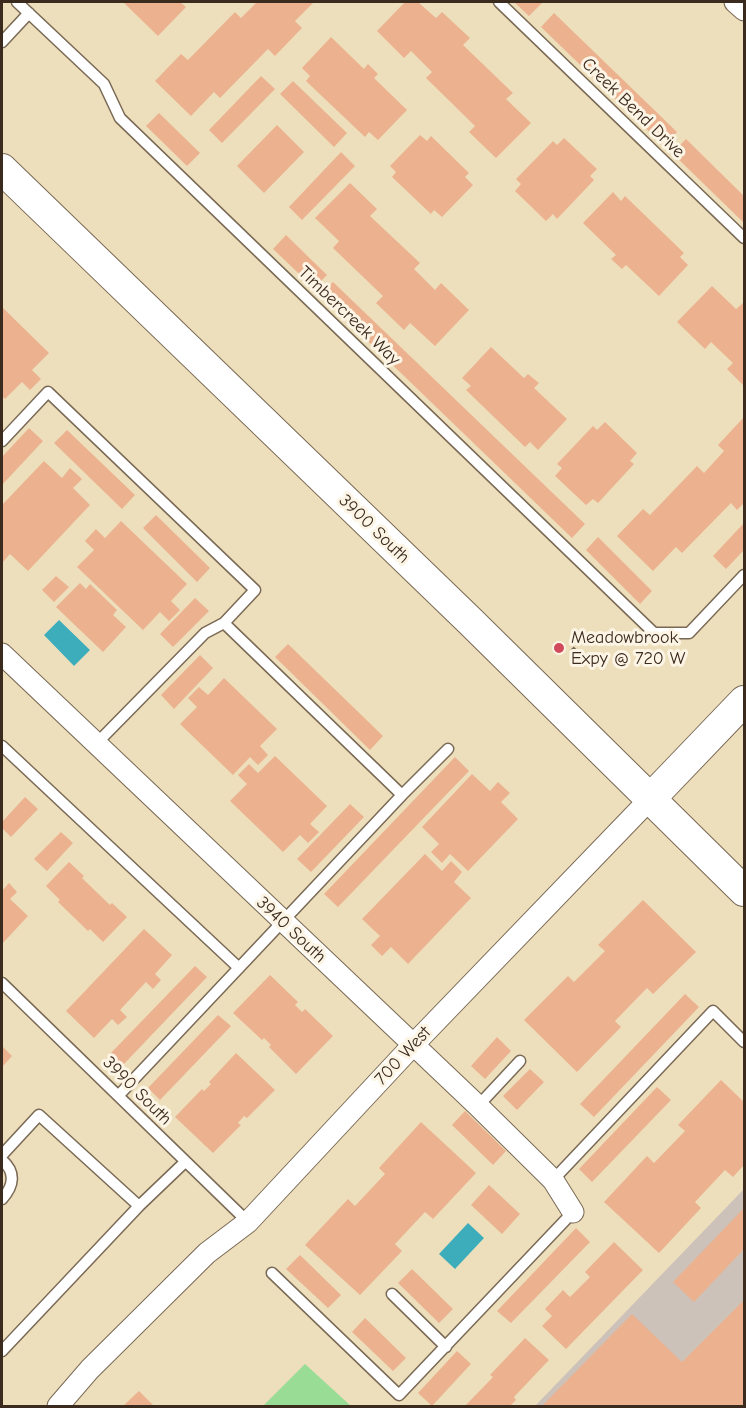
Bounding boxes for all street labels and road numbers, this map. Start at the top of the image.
street label: Creek Bend Drive [577,53,689,163]
street label: Timbercreek Way [293,262,405,370]
street label: 3900 South [334,490,414,568]
street label: 3940 South [252,892,330,968]
street label: 700 West [370,1022,436,1090]
street label: 3990 South [98,1052,176,1130]

